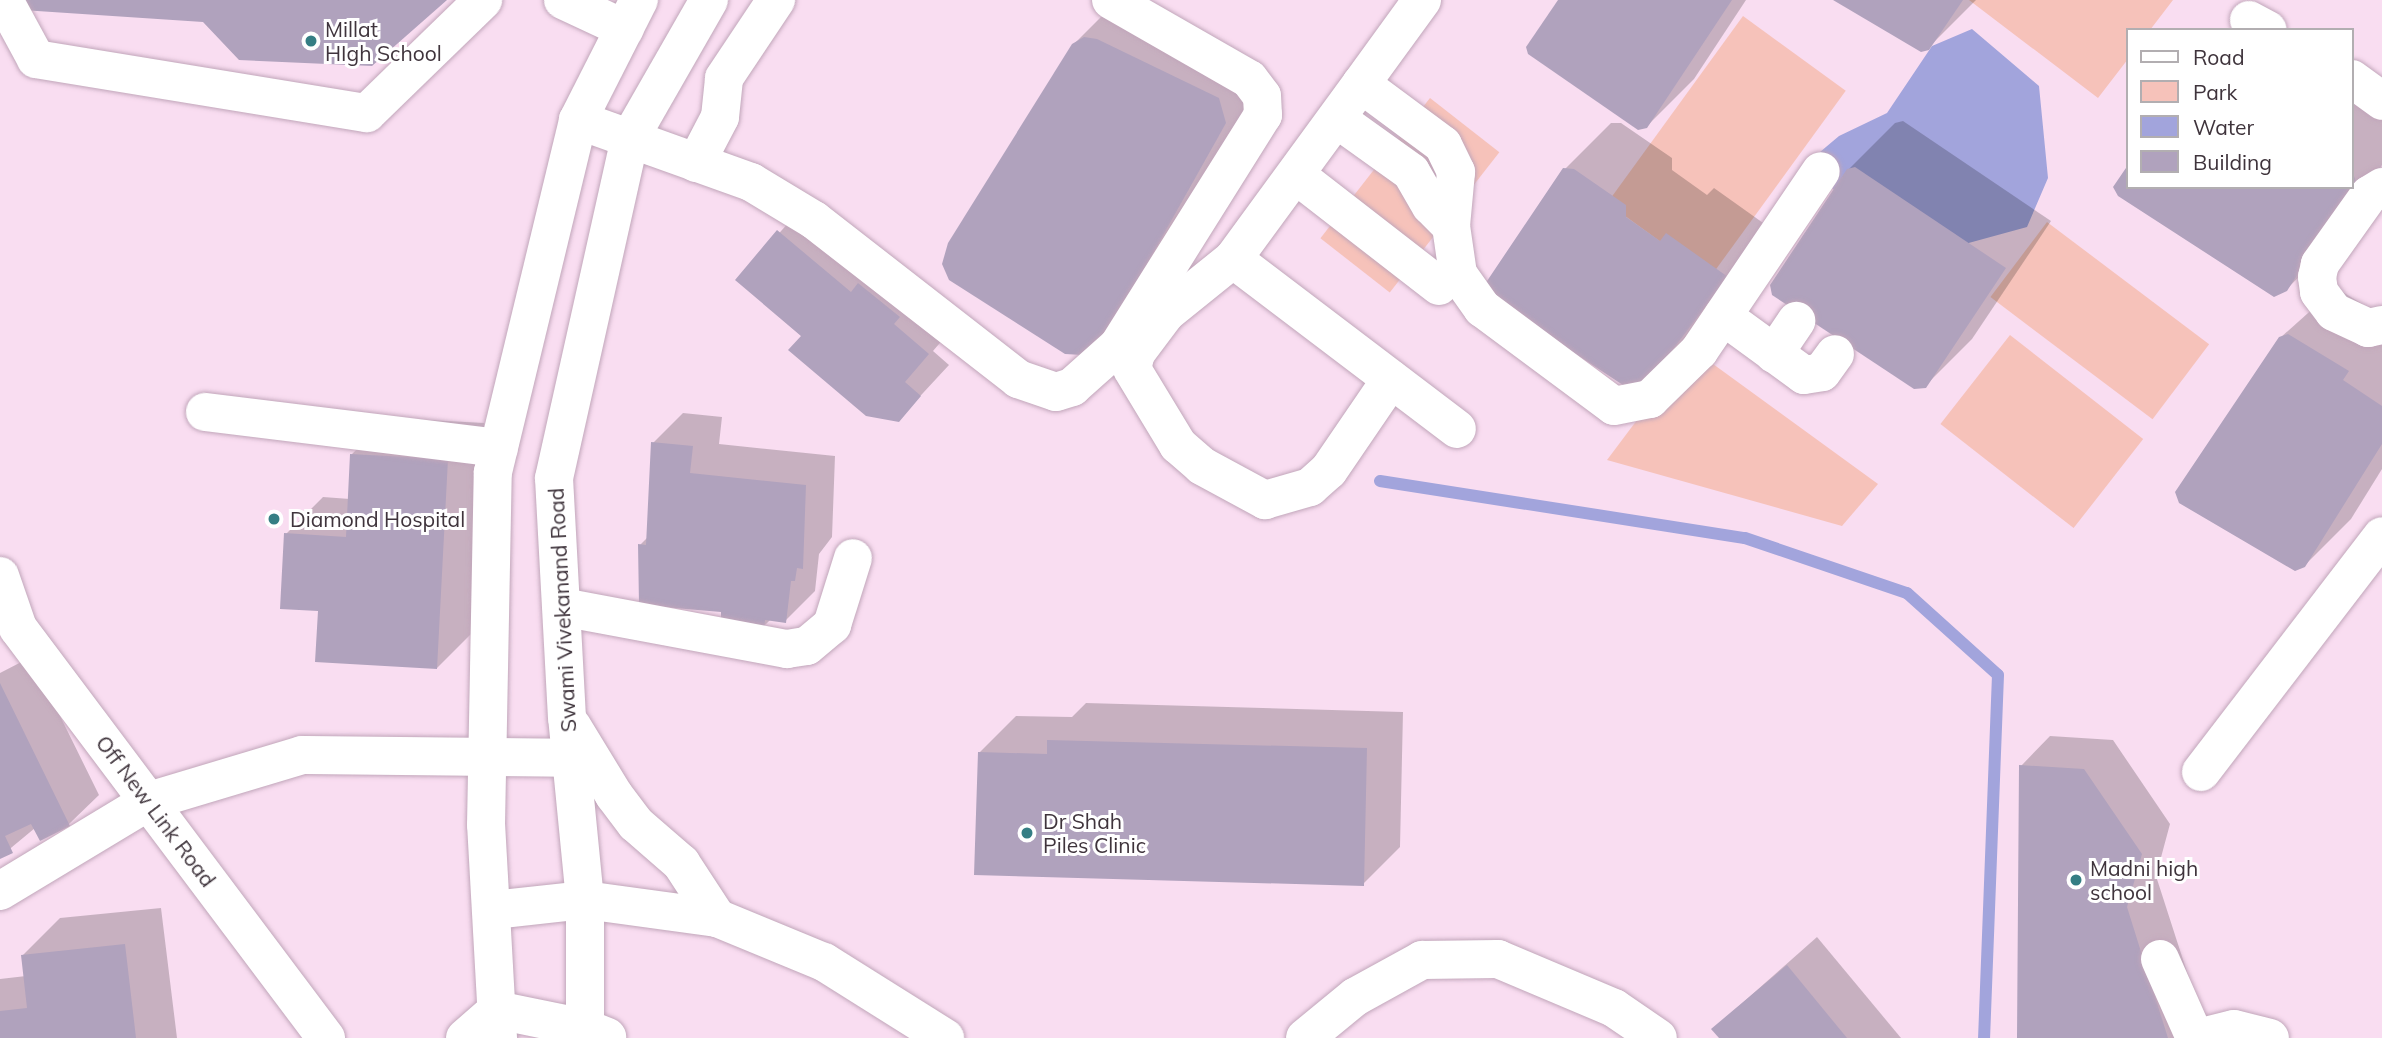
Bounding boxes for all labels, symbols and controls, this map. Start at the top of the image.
place label: Millat HIgh School [325,16,442,66]
legend [2126,28,2354,189]
marker: Millat HIgh School [303,33,319,49]
text: Road [2193,44,2244,70]
text: Park [2193,79,2237,105]
text: Water [2193,114,2254,140]
text: Building [2193,149,2272,175]
street label: Swami Vivekanand Road [543,487,581,733]
place label: Diamond Hospital [290,506,465,532]
marker: Diamond Hospital [264,509,284,529]
street label: Off New Link Road [91,730,221,892]
place label: Dr Shah Piles Clinic [1043,808,1146,858]
marker: Dr Shah Piles Clinic [1017,823,1037,843]
place label: Madni high school [2090,855,2198,905]
marker: Madni high school [2068,872,2084,888]

